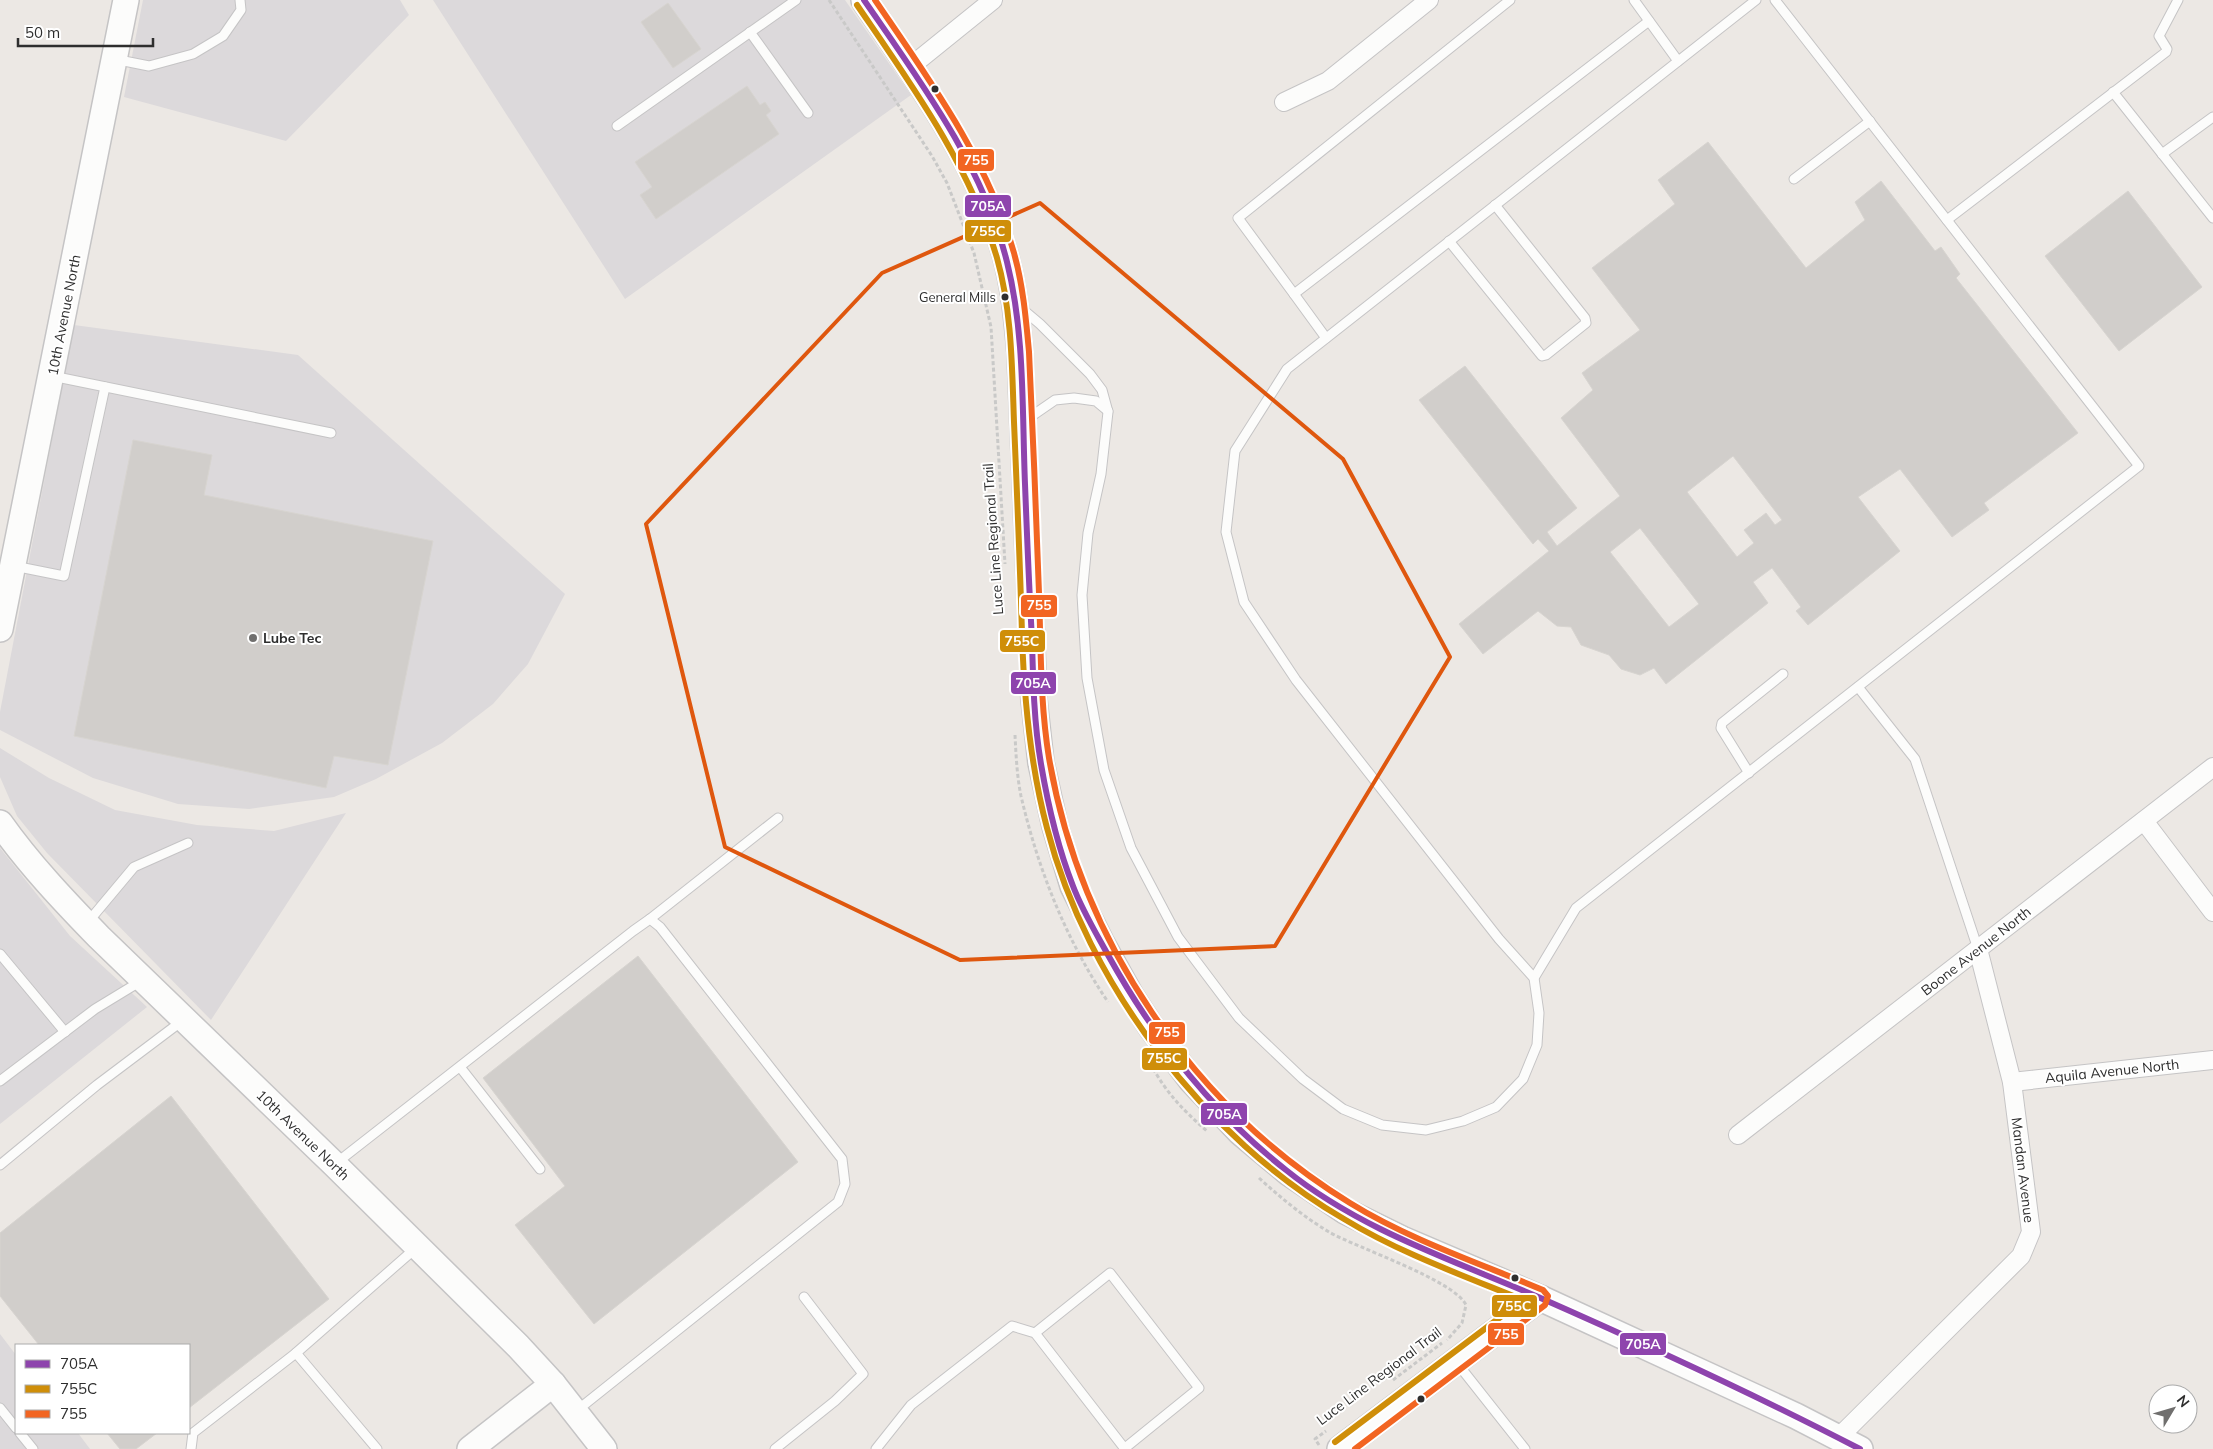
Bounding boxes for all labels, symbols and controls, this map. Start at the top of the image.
scale bar [18,15,152,47]
text: 50 m [25,23,60,42]
unlabelled marker [930,84,940,94]
line badge: 755 [957,148,995,172]
text: 755 [963,151,989,169]
line badge: 705A [964,194,1012,218]
text: 705A [970,197,1006,215]
line badge: 755C [964,219,1012,243]
text: 755C [971,222,1005,240]
street label: 10th Avenue North [43,253,85,377]
place label: General Mills [919,289,996,305]
marker: General Mills [1000,292,1010,302]
street label: Luce Line Regional Trail [979,463,1007,615]
line badge: 755 [1020,594,1058,618]
text: 755 [1026,596,1052,614]
place label: Lube Tec [263,629,322,647]
line badge: 755C [999,629,1046,653]
marker: Lube Tec [247,632,259,644]
text: 755C [1005,632,1039,650]
line badge: 705A [1010,671,1057,695]
text: 705A [1015,674,1051,692]
street label: Boone Avenue North [1917,903,2035,999]
line badge: 755 [1148,1021,1186,1045]
text: 755 [1154,1023,1180,1041]
line badge: 755C [1141,1047,1188,1071]
text: 755C [1147,1049,1181,1067]
street label: Aquila Avenue North [2044,1055,2180,1087]
street label: 10th Avenue North [253,1086,353,1184]
line badge: 705A [1200,1102,1248,1126]
text: 705A [1206,1105,1242,1123]
street label: Mandan Avenue [2008,1116,2038,1224]
unlabelled marker [1510,1273,1520,1283]
line badge: 755C [1491,1294,1538,1318]
text: 755C [1497,1297,1531,1315]
line badge: 755 [1487,1322,1525,1346]
street label: Luce Line Regional Trail [1313,1323,1445,1429]
text: 755 [1493,1325,1519,1343]
line badge: 705A [1619,1332,1667,1356]
text: 705A [1625,1335,1661,1353]
legend [15,1344,190,1434]
text: 705A [60,1354,98,1373]
text: 755C [60,1379,97,1398]
north arrow [2148,1384,2198,1434]
text: N [2173,1391,2194,1411]
unlabelled marker [1416,1394,1426,1404]
text: 755 [60,1404,87,1423]

